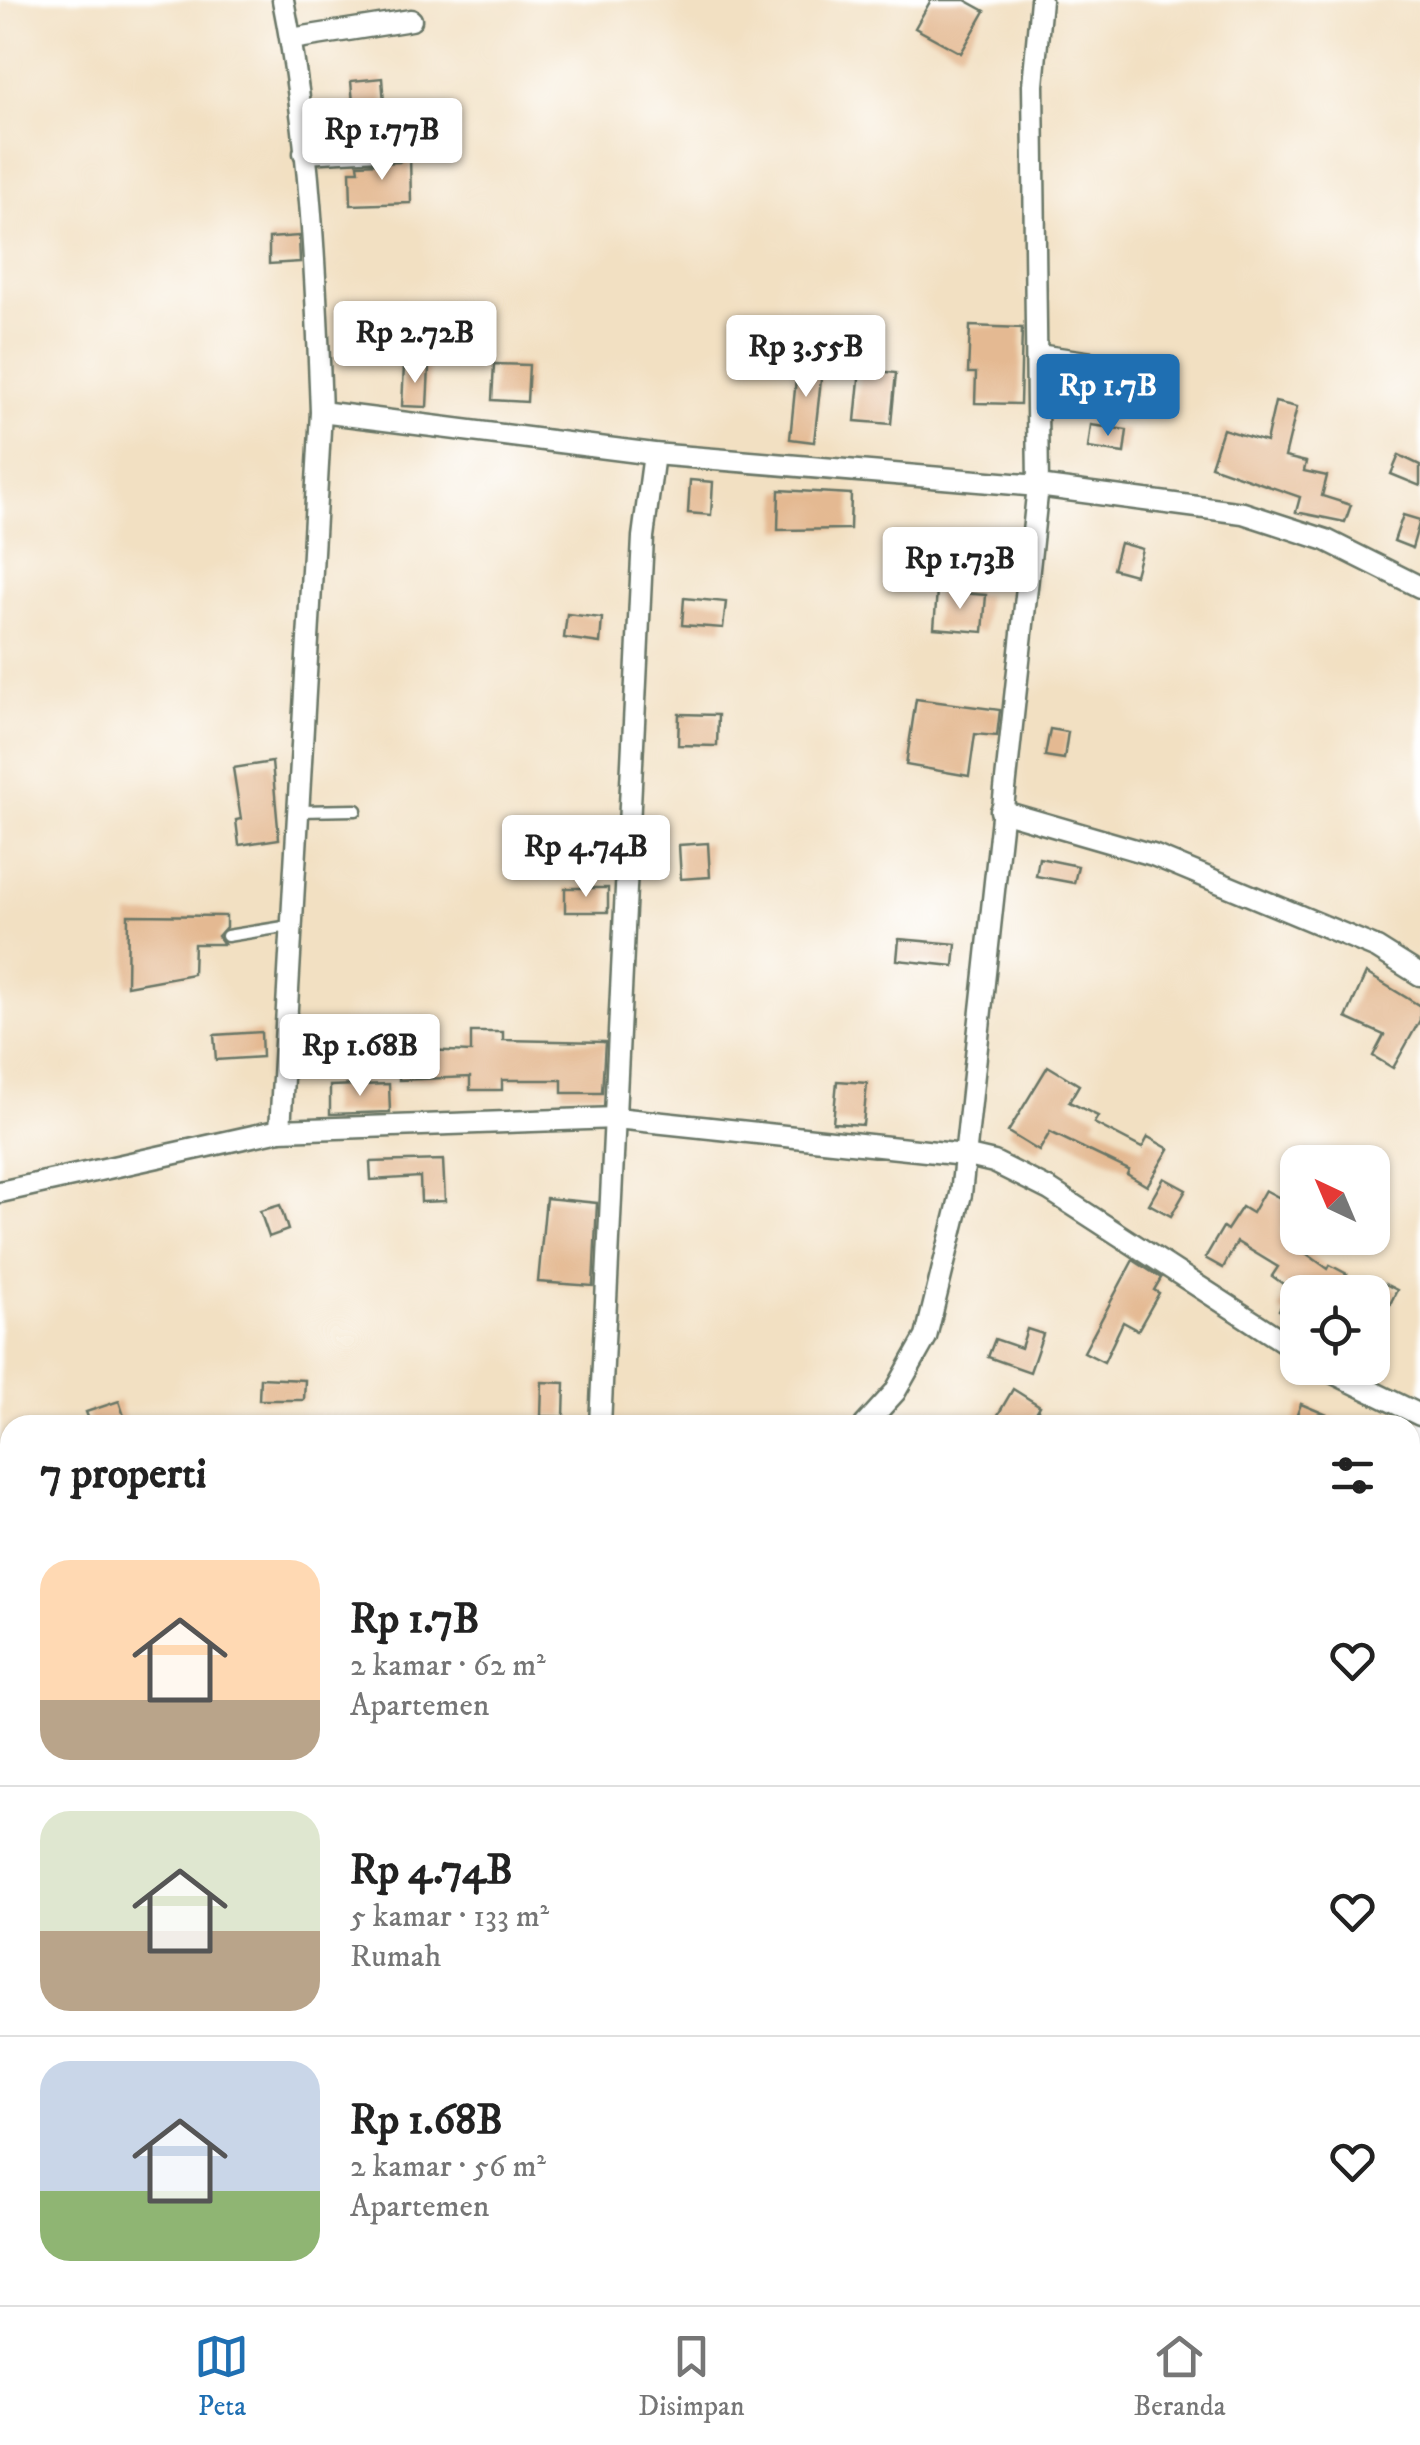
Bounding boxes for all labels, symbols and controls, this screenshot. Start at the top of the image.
pin: Rp 1.77B [279,98,485,183]
text: Rp 1.77B [324,110,440,150]
pin: Rp 2.72B [312,301,518,386]
text: Rp 2.72B [356,313,474,353]
pin: Rp 3.55B [703,315,909,400]
text: Rp 3.55B [748,327,864,367]
pin: Rp 1.7B [1016,354,1200,439]
text: Rp 1.7B [1059,366,1157,406]
pin: Rp 1.73B [857,527,1063,612]
text: Rp 1.73B [905,539,1015,579]
pin: Rp 4.74B [483,815,689,900]
text: Rp 4.74B [524,827,648,867]
pin: Rp 1.68B [257,1014,463,1099]
text: Rp 1.68B [302,1026,418,1066]
north arrow [1280,1145,1390,1255]
map controls [1280,1145,1390,1385]
button: locate [1280,1275,1390,1385]
icon: filters [1325,1448,1380,1503]
text: 7 properti [40,1449,206,1501]
text: Rp 1.7B [350,1594,480,1646]
icon: home [120,1600,240,1720]
icon: heart [1325,1633,1380,1688]
text: 2 kamar · 62 m² [350,1646,546,1686]
text: Apartemen [350,1686,489,1726]
text: Rp 4.74B [350,1845,513,1897]
icon: home [120,1851,240,1971]
icon: heart [1325,1884,1380,1939]
text: 5 kamar · 133 m² [350,1897,549,1937]
text: Rumah [350,1937,441,1977]
text: Rp 1.68B [350,2095,503,2147]
icon: home [120,2101,240,2221]
icon: heart [1325,2134,1380,2189]
text: 2 kamar · 56 m² [350,2147,546,2187]
text: Apartemen [350,2187,489,2227]
tab: Peta [194,2329,249,2424]
tab: Disimpan [638,2329,745,2424]
tab: Beranda [1134,2329,1226,2424]

